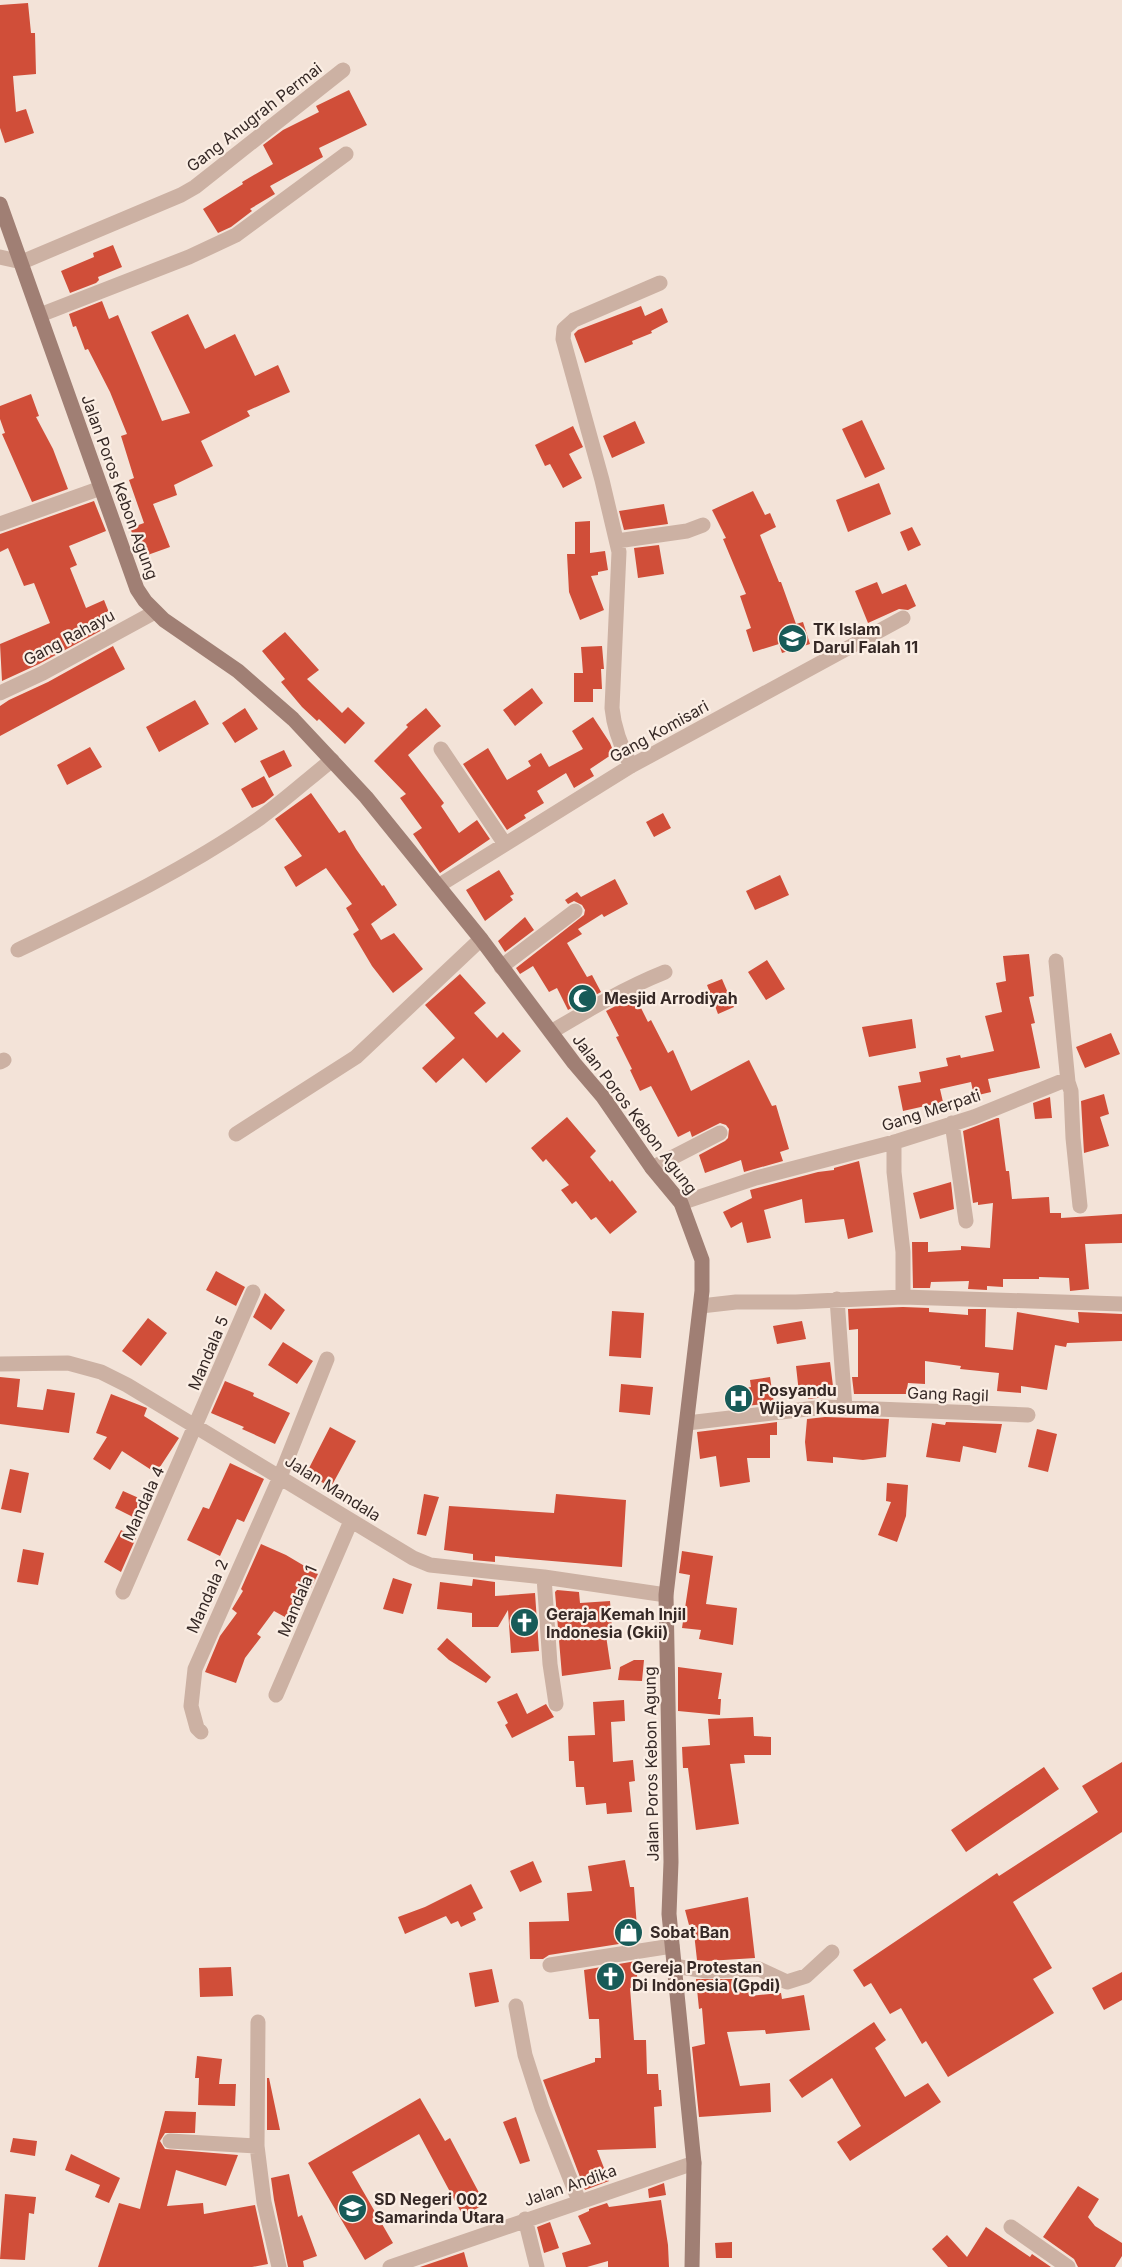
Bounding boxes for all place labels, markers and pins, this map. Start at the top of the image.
place label: TK Islam Darul Falah 11 [813,619,918,657]
school or university icon: TK Islam Darul Falah 11 [776,622,808,654]
mosque icon: Mesjid Arrodiyah [567,982,599,1014]
place label: Mesjid Arrodiyah [604,988,738,1008]
place label: Posyandu Wijaya Kusuma [759,1380,880,1418]
hospital icon: Posyandu Wijaya Kusuma [722,1383,754,1415]
place label: Geraja Kemah Injil Indonesia (Gkii) [546,1604,686,1642]
church icon: Geraja Kemah Injil Indonesia (Gkii) [509,1607,541,1639]
shop icon: Sobat Ban [613,1916,645,1948]
place label: Sobat Ban [650,1922,729,1942]
place label: Gereja Protestan Di Indonesia (Gpdi) [632,1957,780,1995]
church icon: Gereja Protestan Di Indonesia (Gpdi) [595,1960,627,1992]
place label: SD Negeri 002 Samarinda Utara [374,2189,504,2227]
school or university icon: SD Negeri 002 Samarinda Utara [337,2192,369,2224]

